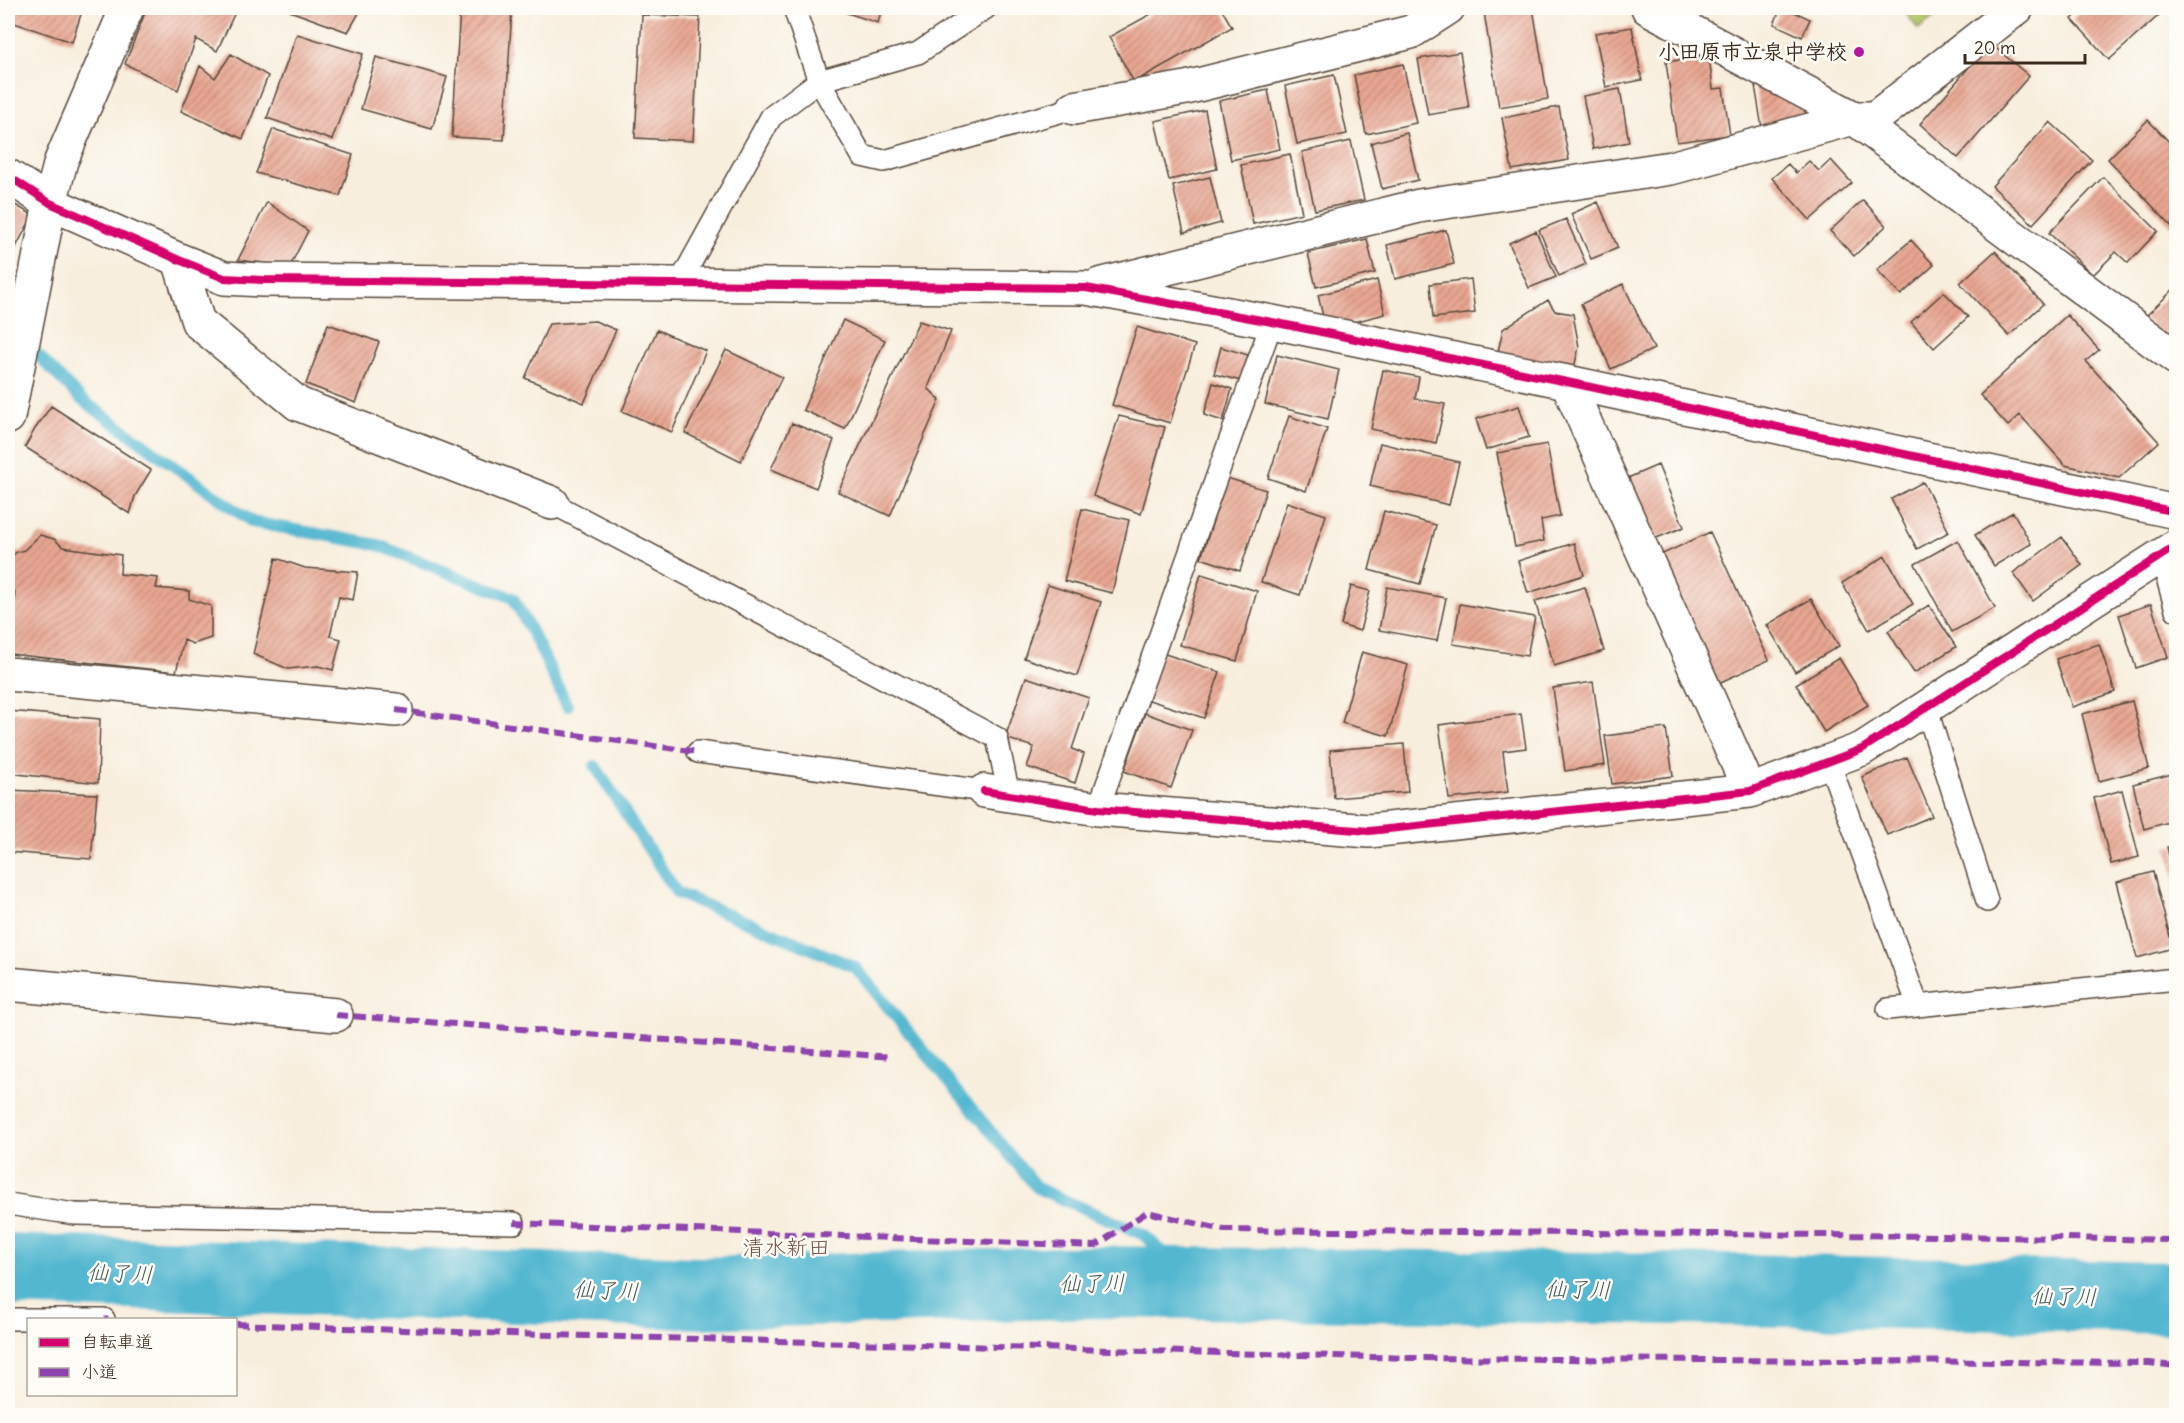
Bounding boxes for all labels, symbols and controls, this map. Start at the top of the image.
scale bar [1965,27,2085,65]
text: 20 m [1974,36,2016,59]
place label: 小田原市立泉中学校 [1658,38,1847,65]
marker: 小田原市立泉中学校 [1852,45,1866,59]
district label: 清水新田 [742,1233,830,1261]
water label: 仙了川 [87,1258,153,1288]
water label: 仙了川 [1059,1268,1125,1298]
water label: 仙了川 [1545,1274,1611,1304]
water label: 仙了川 [573,1275,639,1305]
water label: 仙了川 [2031,1281,2097,1311]
legend [27,1318,237,1396]
text: 自転車道 [81,1330,153,1353]
text: 小道 [81,1360,117,1383]

